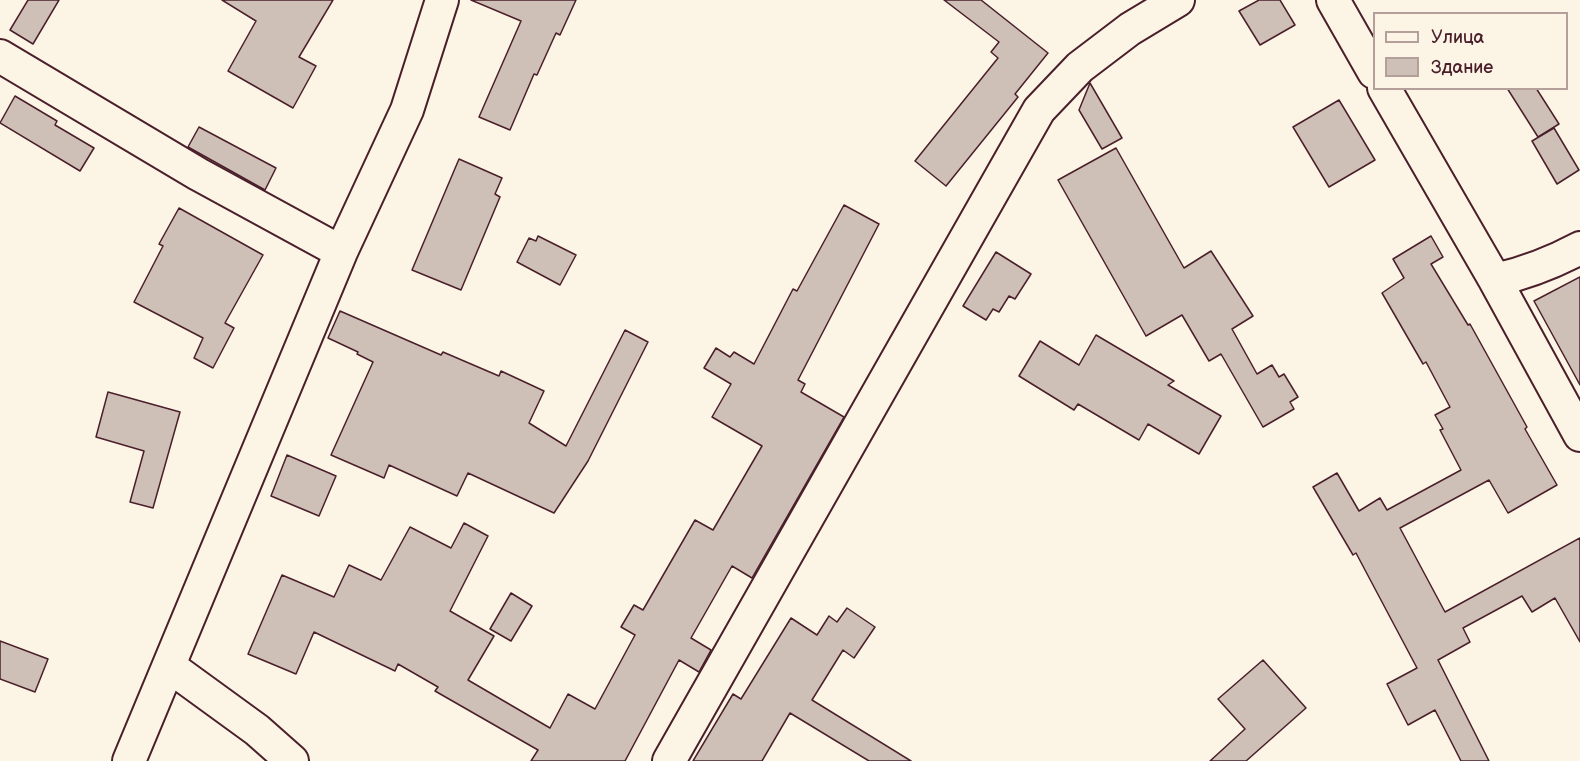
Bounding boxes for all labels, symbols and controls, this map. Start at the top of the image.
legend [1373,12,1568,90]
text: Улица [1431,27,1484,48]
text: Здание [1431,57,1493,78]

